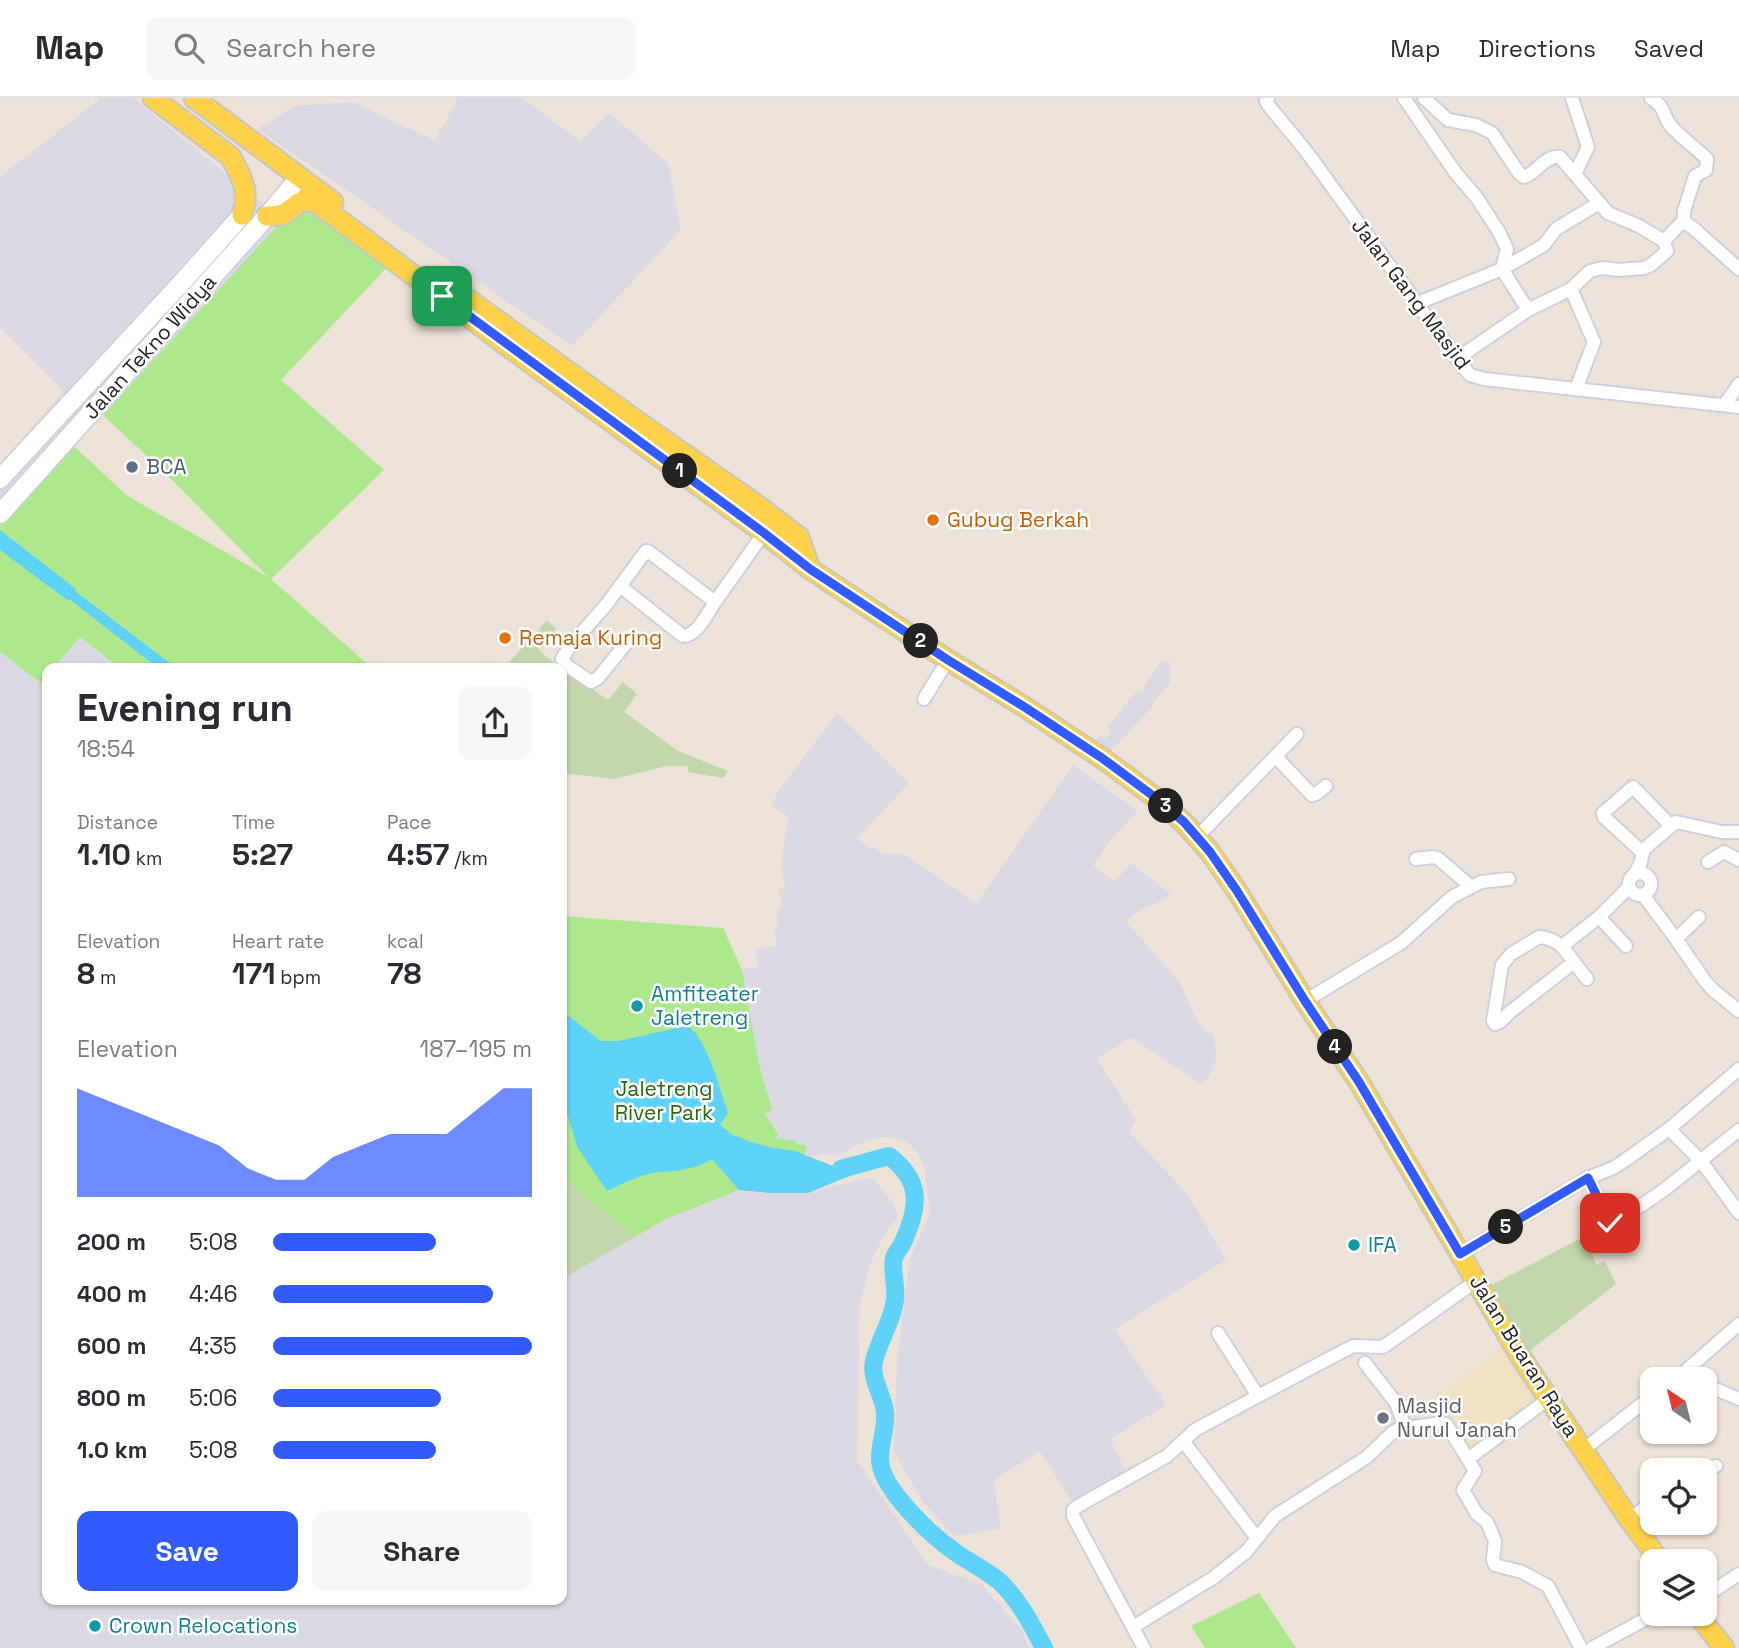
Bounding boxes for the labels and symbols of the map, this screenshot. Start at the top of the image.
street label: Jalan Gang Masjid [1346,213,1477,375]
pin [412,266,472,326]
street label: Jalan Tekno Widya [77,269,222,425]
place label: BCA [146,453,186,480]
pin: 1 [662,454,698,488]
marker: BCA [124,459,140,475]
place label: Gubug Berkah [947,506,1089,533]
marker: Gubug Berkah [925,512,941,528]
place label: Remaja Kuring [519,624,662,651]
pin: 2 [904,624,939,658]
marker: Remaja Kuring [497,630,513,646]
pin: 3 [1148,788,1184,824]
place label: Amfiteater Jaletreng [651,980,759,1031]
marker: Amfiteater Jaletreng [629,998,645,1014]
pin: 4 [1318,1030,1352,1065]
park label: Jaletreng River Park [615,1075,713,1126]
pin [1580,1193,1640,1253]
pin: 5 [1488,1210,1524,1244]
place label: IFA [1368,1231,1397,1258]
marker: IFA [1346,1237,1362,1253]
street label: Jalan Buaran Raya [1464,1270,1585,1442]
north arrow [1640,1367,1717,1444]
place label: Masjid Nurul Janah [1397,1392,1517,1443]
marker: Masjid Nurul Janah [1375,1410,1391,1426]
place label: Crown Relocations [109,1612,297,1639]
marker: Crown Relocations [87,1618,103,1634]

